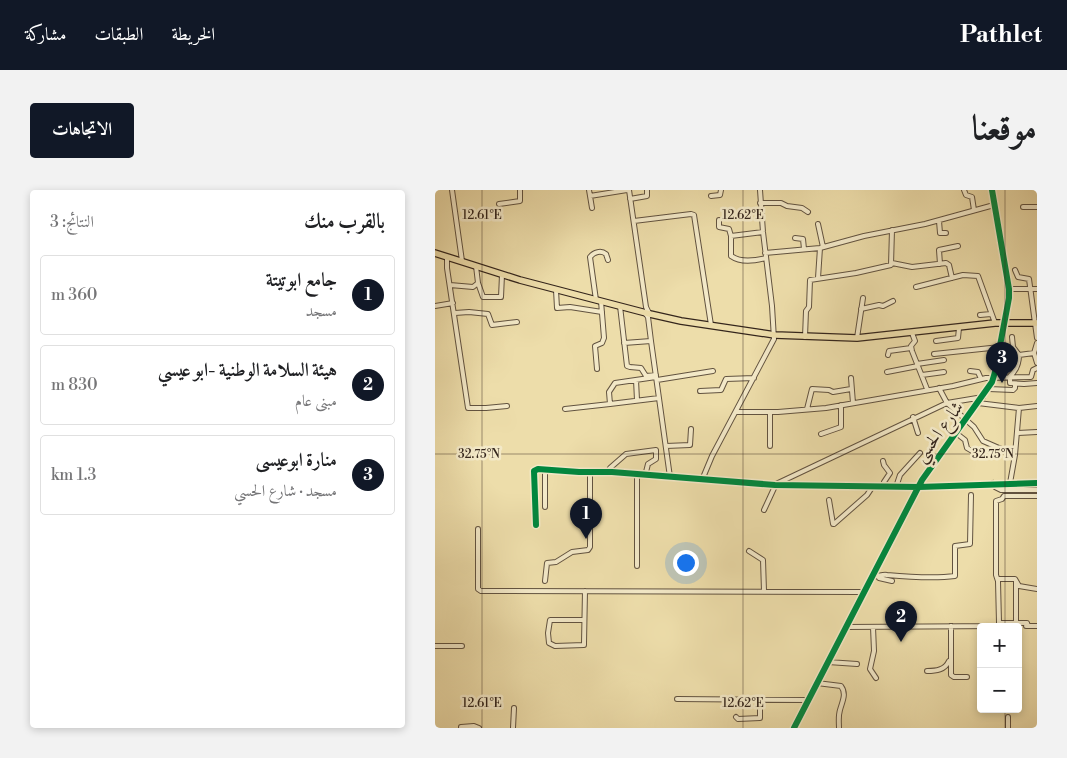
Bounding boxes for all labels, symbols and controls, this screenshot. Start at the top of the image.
text: Pathlet [960,20,1042,50]
text: مشاركة [25,23,66,46]
text: الطبقات [94,23,143,46]
text: الخريطة [171,23,215,46]
button: الاتجاهات [30,103,134,158]
text: موقعنا [972,107,1037,150]
text: 12.61°E [462,208,502,223]
text: 12.62°E [722,208,764,223]
text: بالقرب منك [304,209,385,235]
text: النتائج: 3 [50,212,94,232]
text: جامع ابوتيتة [266,268,337,292]
text: 360 m [51,285,97,305]
text: 1 [364,285,372,305]
text: مسجد [306,301,337,321]
pin: 3 [986,342,1018,383]
text: هيئة السلامة الوطنية -ابو عيسي [158,358,337,382]
text: 830 m [51,375,98,395]
text: 2 [363,375,373,395]
text: مبنى عام [295,391,337,411]
street label: شارع الحسي [909,397,973,470]
text: 32.75°N [458,447,500,462]
text: 32.75°N [972,447,1014,462]
text: منارة ابوعيسى [256,448,337,472]
text: 1.3 km [51,465,96,485]
text: 3 [363,465,373,485]
text: مسجد · شارع الحسي [234,481,337,501]
pin: 1 [570,498,602,539]
your location [673,550,699,576]
pin: 2 [885,601,917,642]
map controls [977,623,1022,713]
button: + [977,623,1022,668]
button: − [977,668,1022,713]
text: 12.61°E [462,696,502,711]
text: 12.62°E [722,696,764,711]

